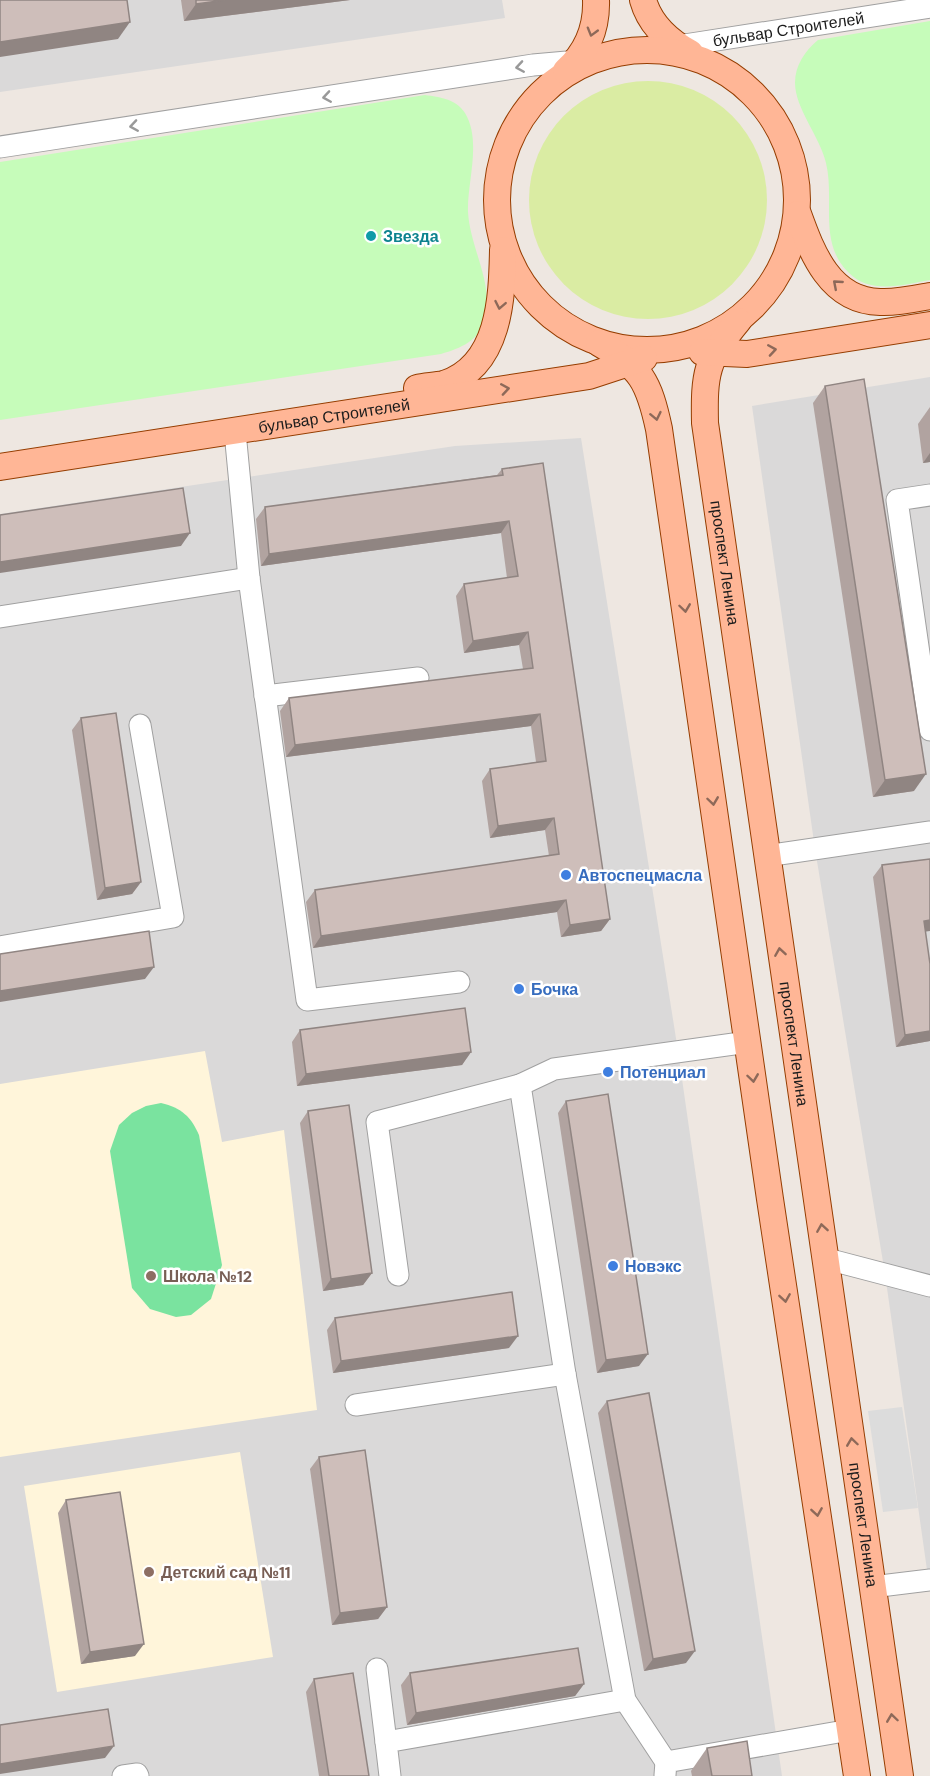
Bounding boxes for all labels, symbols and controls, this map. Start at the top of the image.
street label: бульвар Строителей [711,7,866,52]
one-way arrow [587,26,599,37]
one-way arrow [515,60,525,73]
one-way arrow [322,90,332,102]
one-way arrow [130,120,139,132]
place label: Звезда [383,226,439,247]
marker: Звезда [364,229,378,243]
one-way arrow [833,280,844,291]
one-way arrow [494,299,507,309]
one-way arrow [767,344,777,356]
one-way arrow [500,384,510,396]
street label: бульвар Строителей [257,394,411,438]
one-way arrow [649,410,662,420]
street label: проспект Ленина [705,499,744,627]
one-way arrow [679,604,691,613]
one-way arrow [707,797,719,806]
place label: Автоспецмасла [578,865,702,886]
marker: Автоспецмасла [559,868,573,882]
one-way arrow [775,948,787,957]
place label: Бочка [531,979,578,1000]
street label: проспект Ленина [775,980,813,1108]
marker: Бочка [512,982,526,996]
place label: Потенциал [620,1062,706,1083]
marker: Потенциал [601,1065,615,1079]
one-way arrow [747,1073,759,1082]
one-way arrow [816,1223,829,1233]
place label: Новэкс [625,1256,682,1277]
marker: Новэкс [606,1259,620,1273]
place label: Школа №12 [163,1266,252,1287]
marker: Школа №12 [144,1269,158,1283]
one-way arrow [779,1293,791,1303]
one-way arrow [847,1437,859,1447]
street label: проспект Ленина [844,1461,883,1589]
one-way arrow [811,1507,823,1516]
place label: Детский сад №11 [161,1562,291,1583]
marker: Детский сад №11 [142,1565,156,1579]
one-way arrow [886,1714,898,1723]

